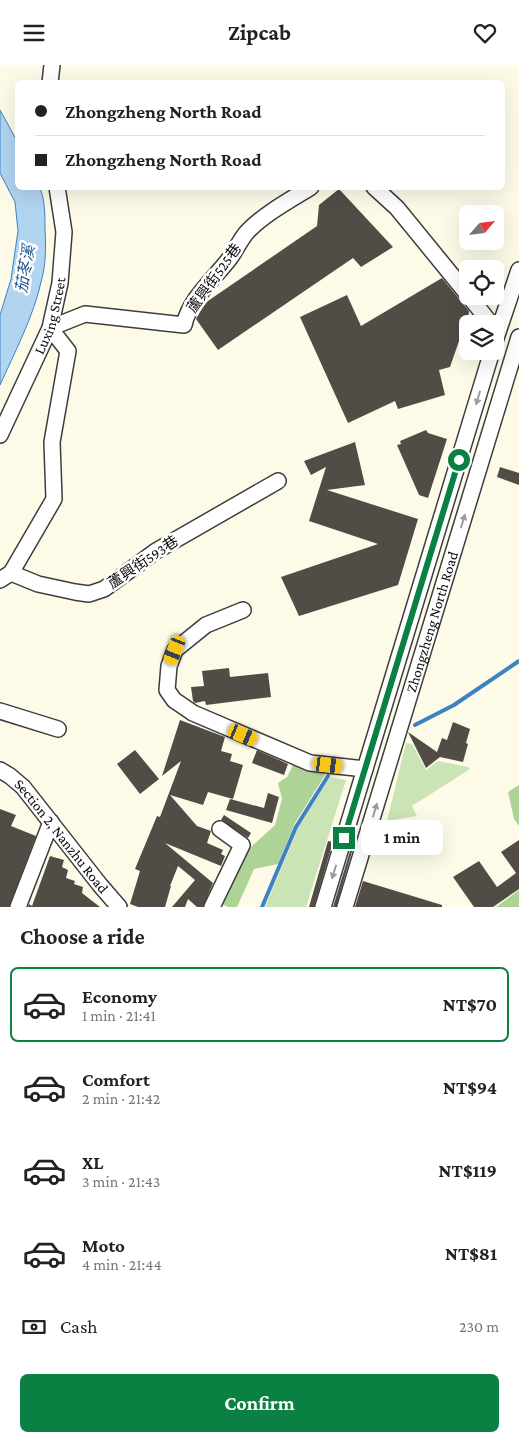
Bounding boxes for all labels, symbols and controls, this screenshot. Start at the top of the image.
icon: menu [20,19,48,47]
icon: heart [471,19,499,47]
text: Zipcab [228,20,291,45]
text: Zhongzheng North Road [65,101,262,122]
text: Zhongzheng North Road [65,149,262,170]
north arrow [459,205,504,250]
map controls [459,205,504,360]
street label: 蘆興街525巷 [184,241,244,315]
water label: 茄苳溪 [12,242,38,294]
button: locate [459,260,504,305]
street label: Luxing Street [31,276,68,357]
button: layers [459,315,504,360]
one-way arrow [473,391,481,406]
route start [448,449,470,471]
one-way arrow [459,513,467,528]
street label: 蘆興街593巷 [105,533,181,591]
street label: Zhongzheng North Road [403,549,461,694]
car [162,633,187,667]
car [226,722,259,748]
car [312,756,343,774]
street label: Section 2, Nanzhu Road [12,776,111,896]
one-way arrow [371,803,379,818]
callout: 1 min [362,821,444,855]
route end [333,827,355,849]
text: 1 min [384,829,420,846]
one-way arrow [329,864,337,879]
text: Choose a ride [20,924,145,949]
icon: car [22,982,67,1027]
text: Economy [82,986,157,1007]
text: NT$70 [443,994,497,1015]
text: 1 min · 21:41 [82,1007,156,1024]
icon: car [22,1065,67,1110]
text: Comfort [82,1069,150,1090]
text: NT$94 [443,1077,497,1098]
text: 2 min · 21:42 [82,1090,160,1107]
icon: car [22,1148,67,1193]
text: XL [82,1152,104,1173]
text: NT$119 [439,1160,497,1181]
text: 3 min · 21:43 [82,1173,160,1190]
icon: car [22,1231,67,1276]
text: Moto [82,1235,125,1256]
text: NT$81 [445,1243,497,1264]
text: 4 min · 21:44 [82,1256,162,1273]
icon: cash [20,1313,48,1341]
text: Cash [60,1316,98,1337]
text: 230 m [459,1318,499,1335]
button: Confirm [20,1374,499,1432]

